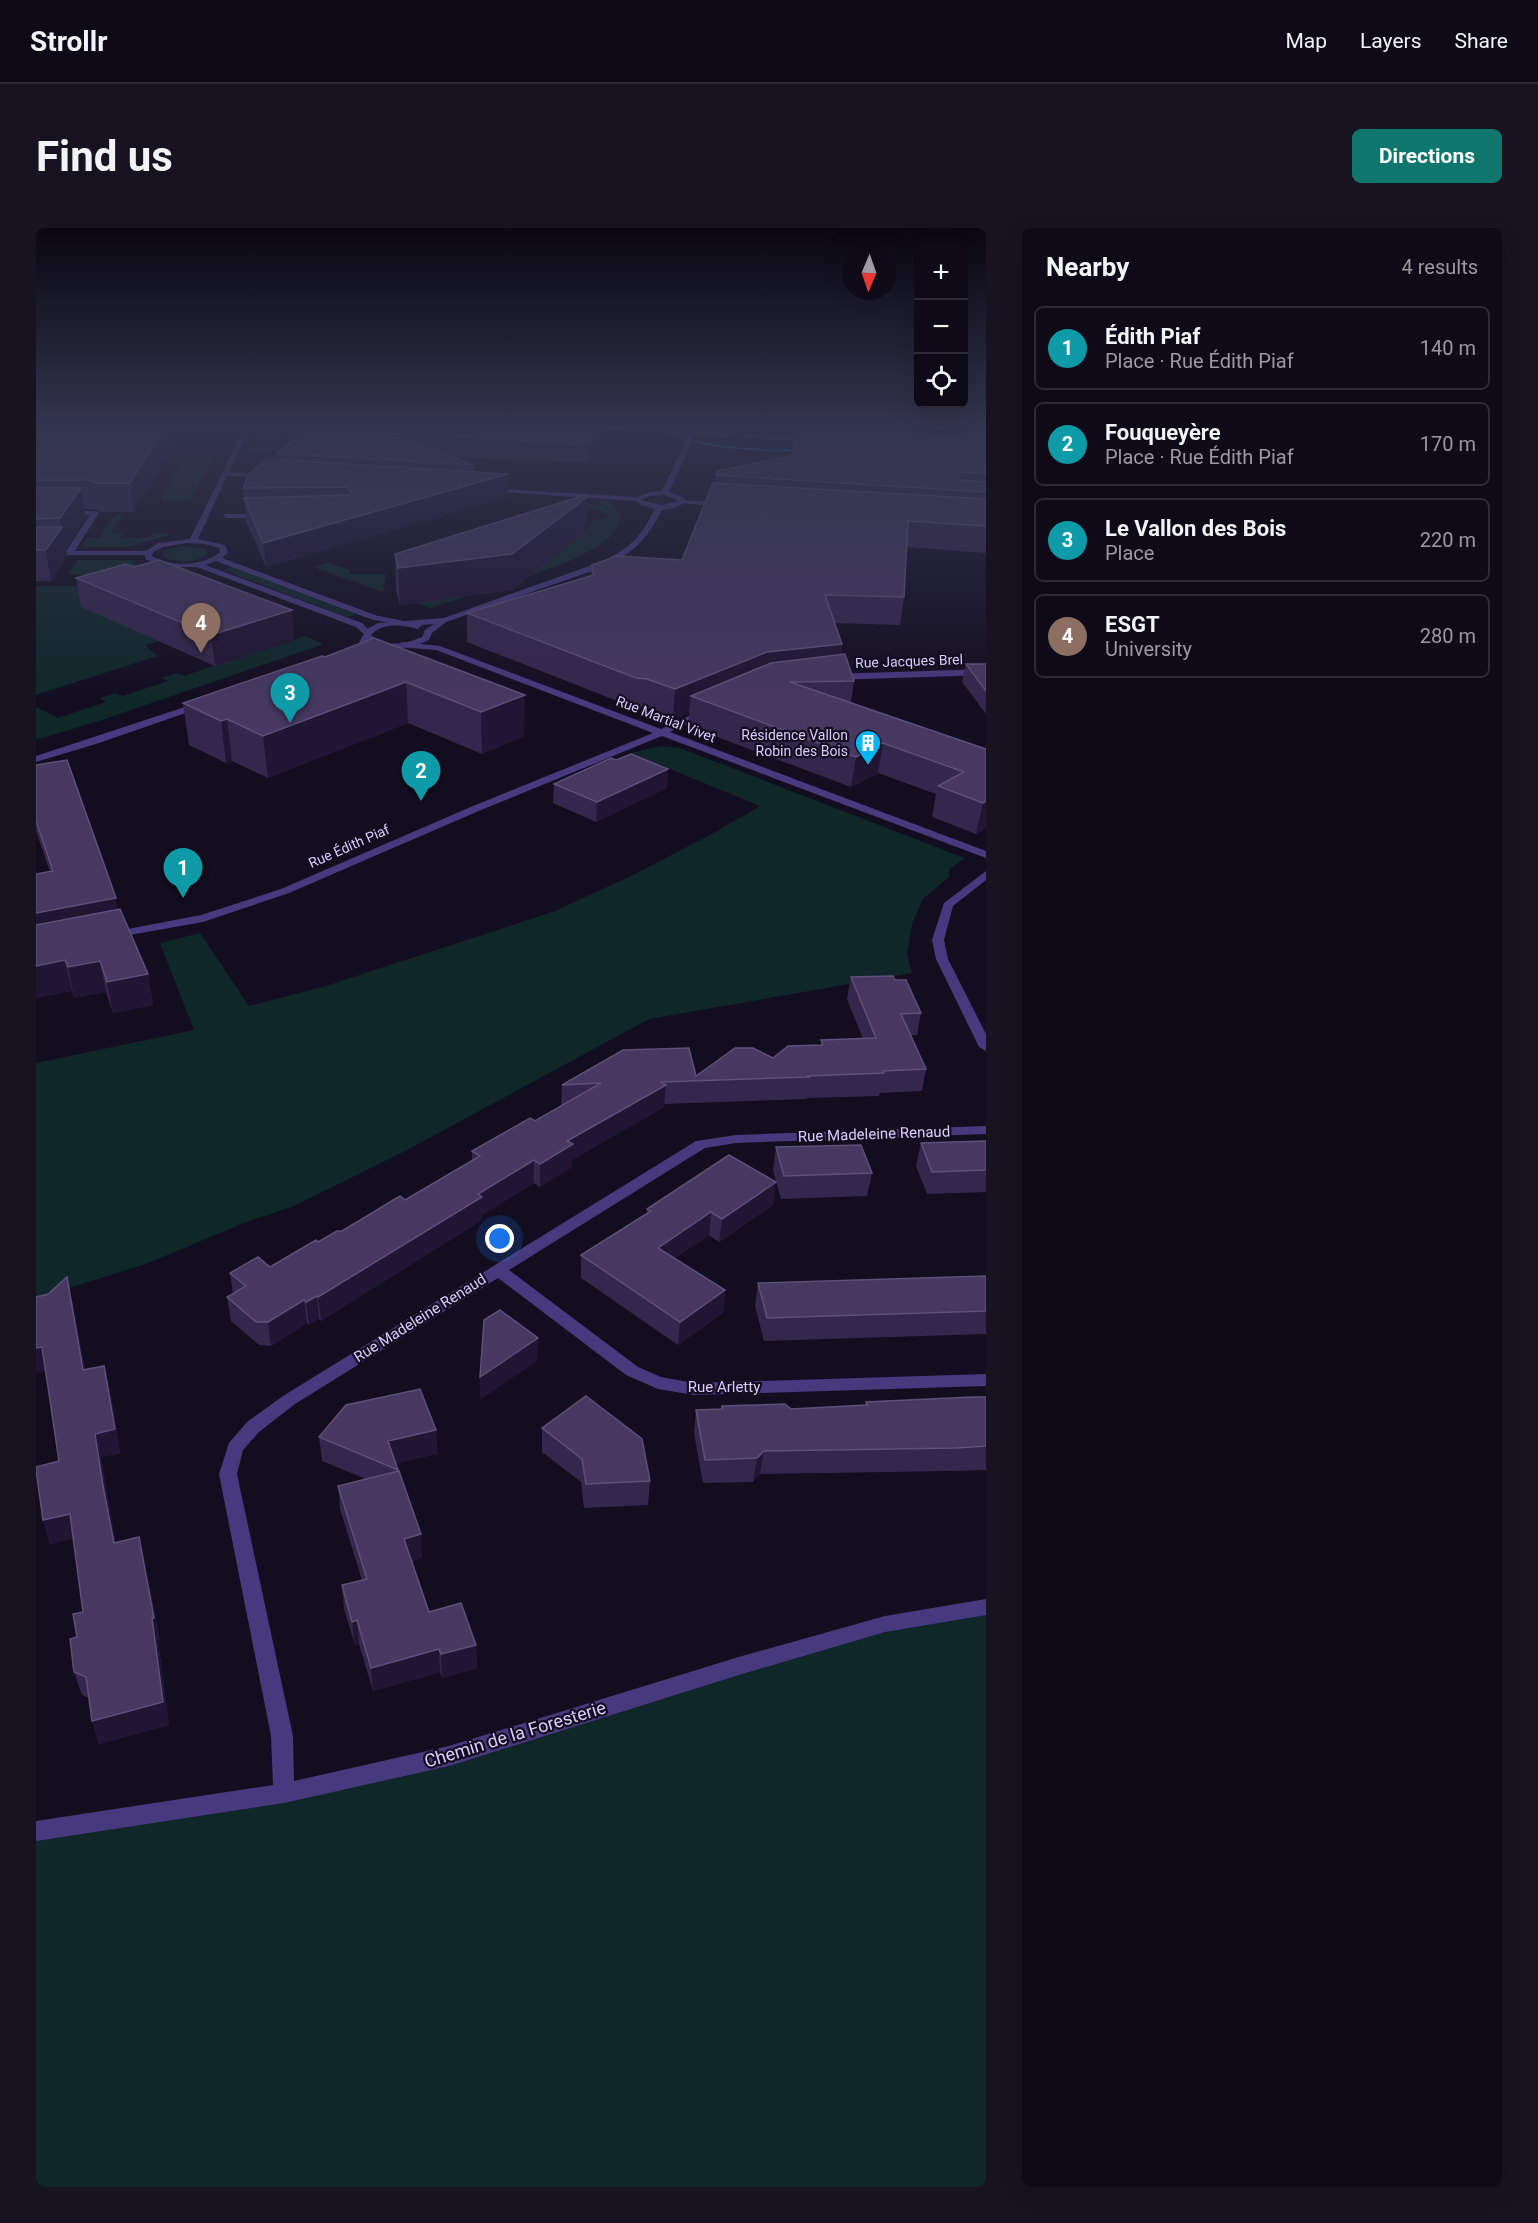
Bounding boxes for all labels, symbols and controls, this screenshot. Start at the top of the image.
text: Strollr [30,25,107,58]
text: Map [1285,29,1327,53]
text: Layers [1360,29,1421,53]
text: Share [1454,29,1508,53]
button: Directions [1352,129,1502,183]
text: Find us [36,132,173,181]
north arrow [842,246,896,300]
map controls [914,246,968,408]
button: + [914,246,968,300]
text: Nearby [1046,252,1129,282]
text: 4 results [1402,255,1478,279]
button: − [914,300,968,354]
text: Édith Piaf [1105,324,1200,349]
text: 1 [1062,336,1073,360]
text: 140 m [1420,336,1476,360]
text: Place · Rue Édith Piaf [1105,349,1294,373]
button: locate [914,354,968,408]
text: Fouqueyère [1105,420,1221,445]
text: 2 [1062,432,1073,456]
text: 170 m [1420,432,1476,456]
text: Place · Rue Édith Piaf [1105,445,1294,469]
text: Le Vallon des Bois [1105,516,1286,541]
text: 3 [1062,528,1073,552]
text: 220 m [1420,528,1476,552]
text: Place [1105,541,1154,565]
pin: 4 [182,604,220,653]
text: ESGT [1105,612,1160,637]
text: 4 [1062,624,1073,648]
text: 280 m [1420,624,1476,648]
text: University [1105,637,1192,661]
street label: Rue Jacques Brel [855,651,963,671]
pin: 3 [270,674,310,723]
street label: Rue Martial Vivet [614,693,719,746]
place label: Résidence Vallon Robin des Bois [741,727,848,759]
building icon: Résidence Vallon Robin des Bois [853,728,883,766]
pin: 2 [402,752,440,801]
street label: Rue Édith Piaf [306,820,392,871]
pin: 1 [164,848,202,898]
street label: Rue Madeleine Renaud [798,1122,950,1146]
your location [485,1224,514,1253]
street label: Rue Madeleine Renaud [351,1270,489,1366]
street label: Rue Arletty [688,1378,760,1396]
street label: Chemin de la Foresterie [422,1696,608,1772]

